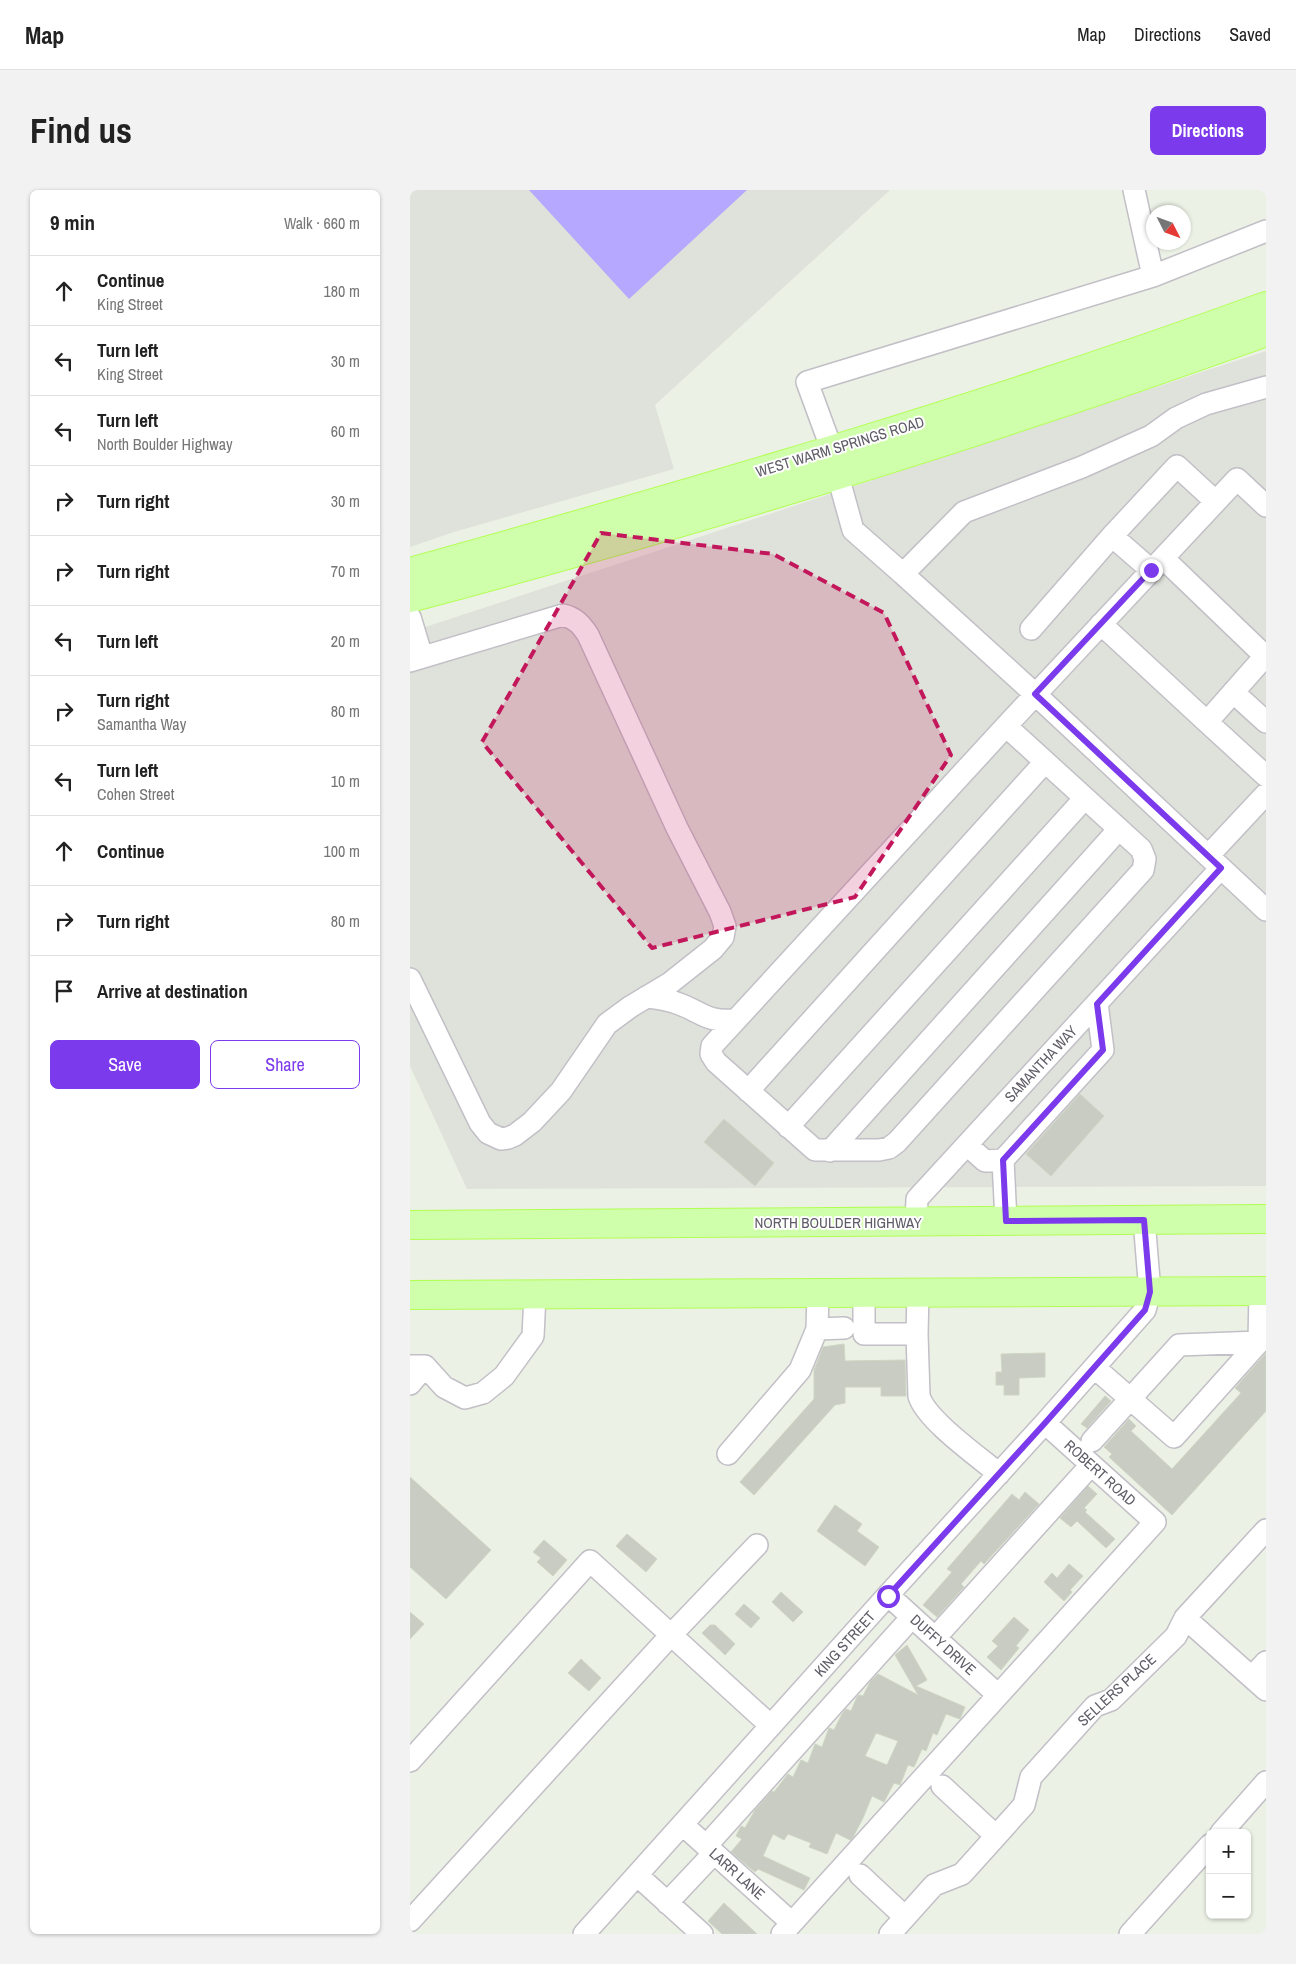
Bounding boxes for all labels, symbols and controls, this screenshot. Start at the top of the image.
text: Map [25,19,64,51]
text: Map [1077,22,1106,47]
text: Directions [1134,22,1201,47]
text: Saved [1229,22,1271,47]
button: Directions [1150,106,1266,155]
text: Find us [30,107,132,154]
north arrow [1146,205,1191,250]
text: 9 min [50,208,95,237]
text: Walk · 660 m [284,212,360,234]
text: Continue [97,267,165,293]
icon: ahead [50,277,78,305]
text: 180 m [324,280,360,302]
text: King Street [97,293,163,315]
text: Turn left [97,337,158,363]
icon: left [50,347,78,375]
text: 30 m [331,350,360,372]
text: King Street [97,363,163,385]
text: Turn left [97,407,158,433]
street label: WEST WARM SPRINGS ROAD [753,411,927,482]
icon: left [50,417,78,445]
text: 60 m [331,420,360,442]
text: North Boulder Highway [97,433,233,455]
icon: right [50,487,78,515]
text: Turn right [97,488,169,514]
text: 30 m [331,490,360,512]
icon: right [50,557,78,585]
text: Turn right [97,558,169,584]
route end [1140,559,1163,582]
text: 70 m [331,560,360,582]
icon: left [50,627,78,655]
text: Turn left [97,628,158,654]
text: 20 m [331,630,360,652]
text: Turn right [97,687,169,713]
icon: right [50,697,78,725]
text: 80 m [331,700,360,722]
text: Samantha Way [97,713,186,735]
text: Turn left [97,757,158,783]
icon: left [50,767,78,795]
text: 10 m [331,770,360,792]
text: Cohen Street [97,783,174,805]
icon: ahead [50,837,78,865]
text: Continue [97,838,165,864]
text: 100 m [324,840,360,862]
icon: right [50,907,78,935]
text: Turn right [97,908,169,934]
text: 80 m [331,910,360,932]
icon: arrive [50,977,78,1005]
text: Arrive at destination [97,978,248,1004]
street label: SAMANTHA WAY [1000,1020,1082,1107]
button: Save [50,1040,200,1089]
button: Share [210,1040,360,1089]
street label: NORTH BOULDER HIGHWAY [754,1212,922,1233]
street label: ROBERT ROAD [1060,1435,1141,1511]
route start [877,1585,900,1608]
street label: KING STREET [809,1606,880,1681]
street label: DUFFY DRIVE [906,1609,981,1680]
street label: SELLERS PLACE [1073,1649,1161,1731]
map controls [1206,1829,1251,1919]
button: + [1206,1829,1251,1874]
street label: LARR LANE [705,1843,770,1904]
button: − [1206,1874,1251,1919]

